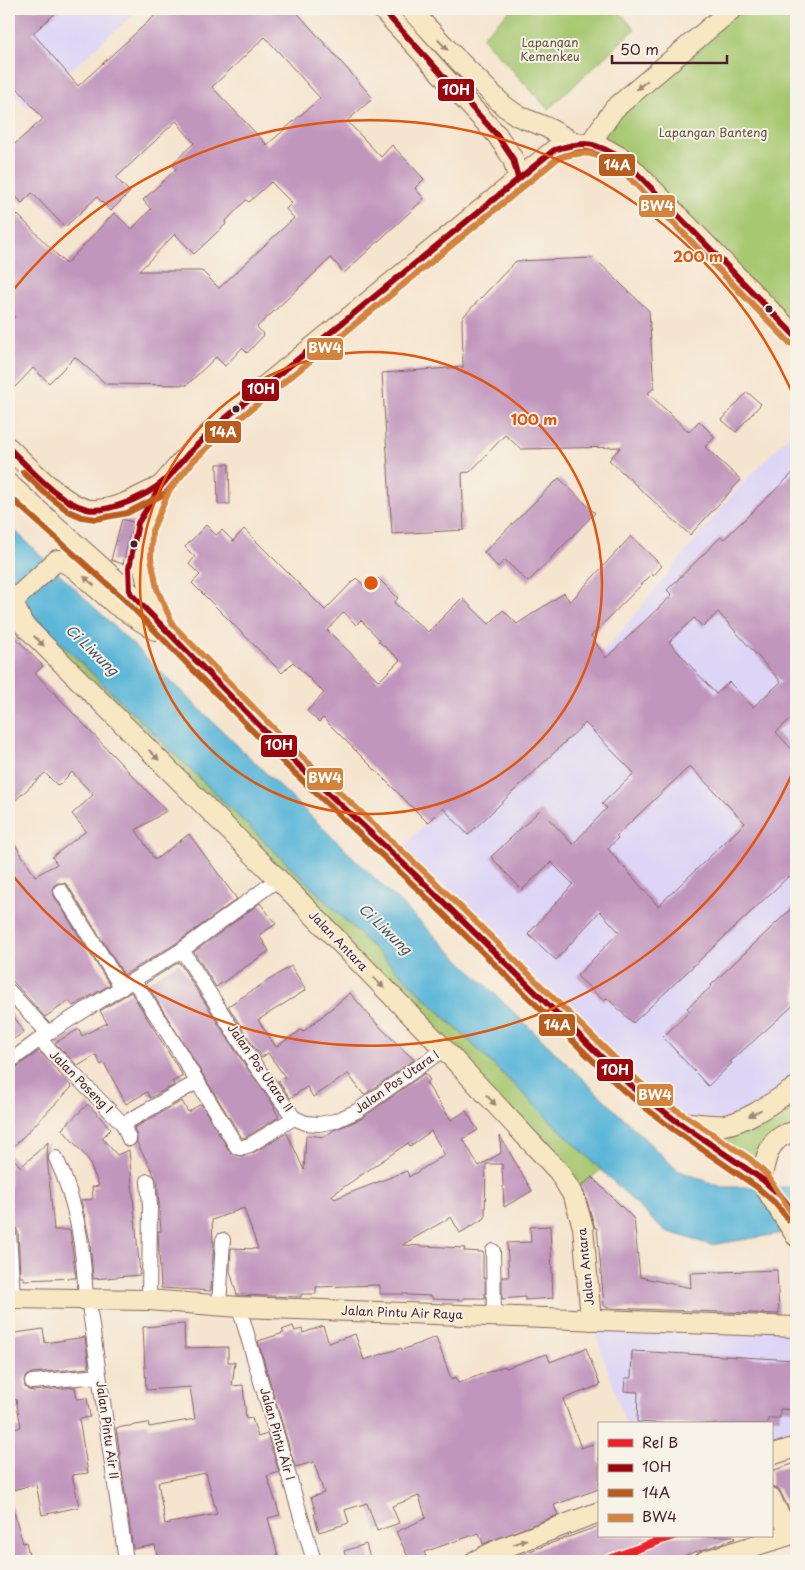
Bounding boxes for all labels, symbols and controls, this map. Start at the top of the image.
scale bar [612,32,728,64]
park label: Lapangan Kemenkeu [520,33,580,65]
text: 50 m [620,37,659,60]
one-way arrow [437,38,449,50]
line badge: 10H [437,78,475,102]
text: 10H [442,79,470,100]
one-way arrow [635,80,648,91]
park label: Lapangan Banteng [659,123,767,141]
line badge: 14A [598,153,636,177]
text: 14A [603,154,631,175]
line badge: BW4 [638,194,676,218]
text: BW4 [640,195,674,216]
text: 200 m [673,244,723,267]
unlabelled marker [764,304,774,314]
line badge: BW4 [306,337,344,361]
text: BW4 [308,337,342,358]
line badge: 10H [241,378,280,402]
text: 10H [247,378,275,399]
unlabelled marker [231,404,241,414]
text: 100 m [511,407,557,430]
line badge: 14A [204,420,242,444]
text: 14A [209,421,237,442]
unlabelled marker [129,539,139,549]
centre of rings [362,574,380,592]
one-way arrow [83,575,95,587]
water label: Ci Liwung [61,619,124,681]
one-way arrow [33,635,45,647]
line badge: 10H [260,734,298,758]
text: 10H [265,734,293,755]
one-way arrow [148,749,160,761]
line badge: BW4 [306,767,344,791]
text: BW4 [308,767,342,788]
water label: Ci Liwung [354,898,417,960]
street label: Jalan Antara [305,906,373,975]
one-way arrow [373,977,385,989]
line badge: 14A [538,1013,576,1037]
text: 14A [543,1014,571,1035]
street label: Jalan Pos Utara II [224,1020,298,1115]
street label: Jalan Pos Utara I [351,1045,442,1117]
street label: Jalan Poseng I [46,1046,117,1117]
line badge: 10H [596,1058,634,1082]
text: 10H [601,1059,629,1080]
line badge: BW4 [636,1083,674,1107]
text: BW4 [638,1084,672,1105]
one-way arrow [485,1094,497,1106]
one-way arrow [748,1109,762,1117]
street label: Jalan Antara [572,1227,598,1307]
street label: Jalan Pintu Air Raya [341,1301,464,1323]
street label: Jalan Pintu Air II [92,1380,124,1480]
street label: Jalan Pintu Air I [256,1385,300,1482]
legend [598,1422,772,1538]
text: Rel B [642,1430,678,1453]
text: 10H [642,1454,671,1477]
text: 14A [642,1480,670,1503]
text: BW4 [642,1504,677,1527]
one-way arrow [513,1537,527,1545]

